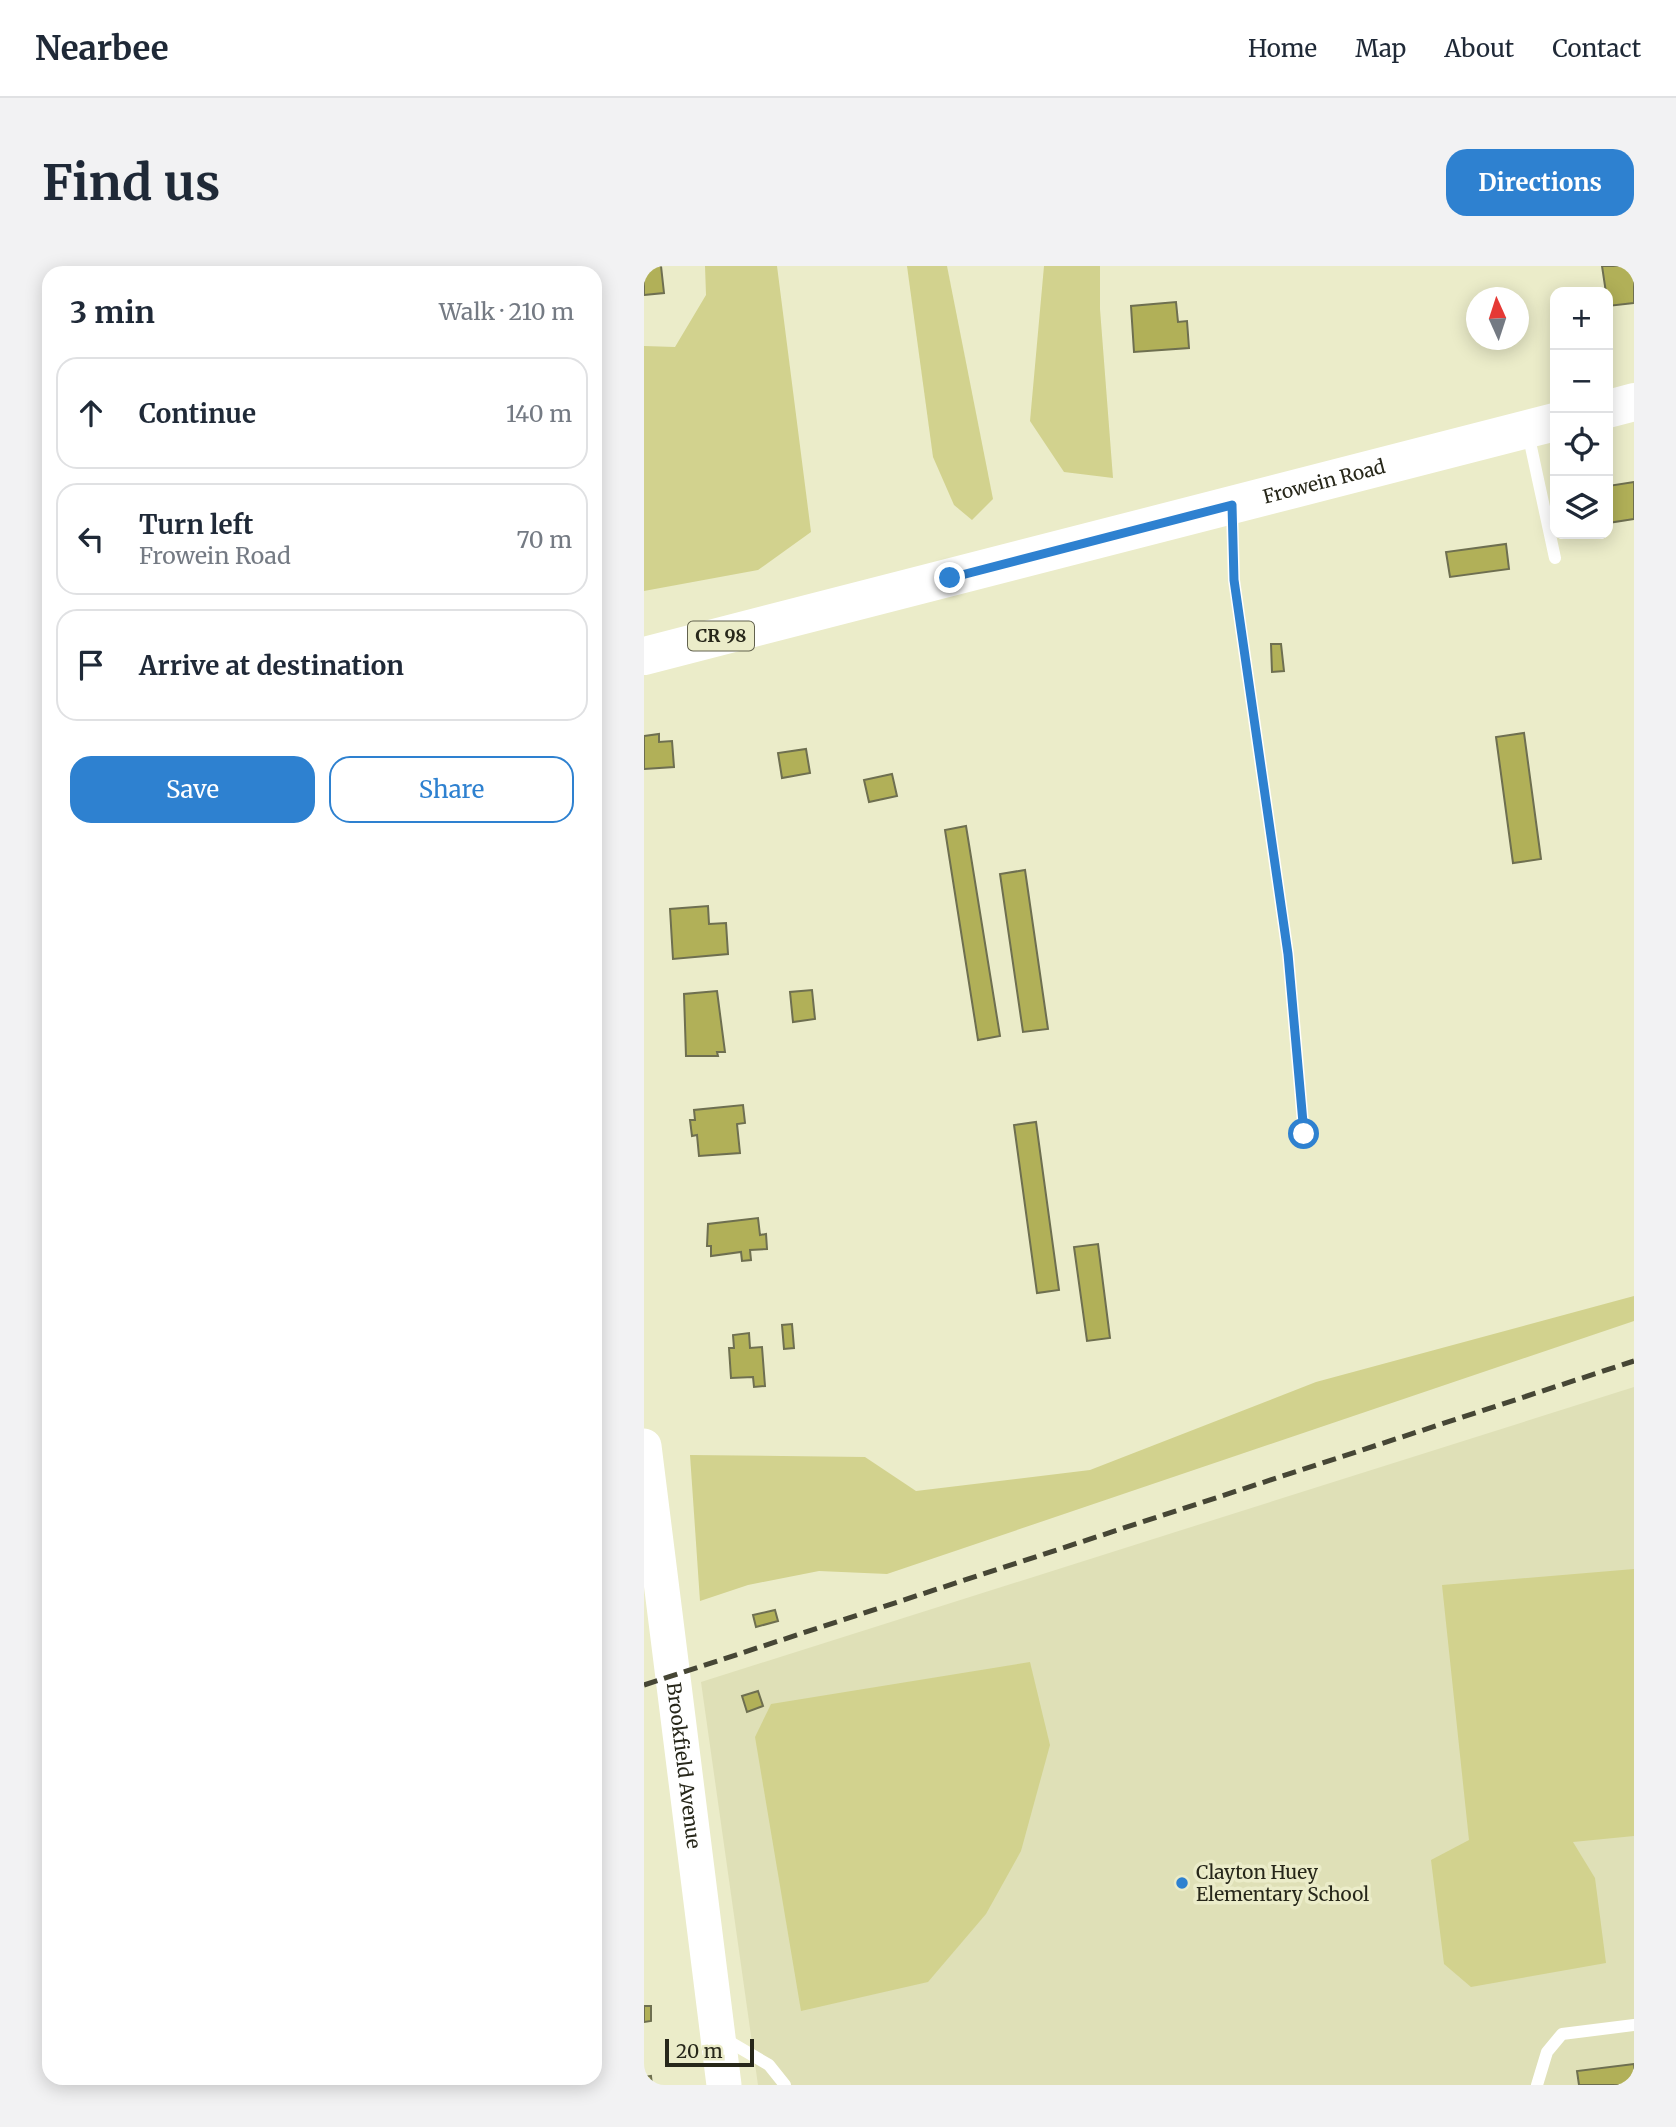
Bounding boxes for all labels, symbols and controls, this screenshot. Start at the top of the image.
text: Nearbee [35,28,169,69]
text: Home [1248,33,1317,64]
text: Map [1355,33,1406,64]
text: About [1444,33,1514,64]
text: Contact [1552,33,1641,64]
button: Directions [1446,149,1634,216]
text: Find us [42,152,220,213]
north arrow [1466,287,1529,350]
map controls [1550,287,1613,539]
button: + [1550,287,1613,350]
text: 3 min [70,293,155,331]
text: Walk · 210 m [439,297,574,326]
button: − [1550,350,1613,413]
icon: ahead [72,394,110,432]
text: Continue [139,397,256,430]
text: 140 m [506,399,572,428]
button: locate [1550,413,1613,476]
street label: Frowein Road [1260,454,1388,509]
button: layers [1550,476,1613,539]
text: Turn left [139,508,253,541]
icon: left [72,520,110,558]
text: 70 m [516,525,572,554]
text: Frowein Road [139,541,291,570]
route end [934,562,965,593]
road number: CR 98 [688,622,754,650]
icon: arrive [72,646,110,684]
text: Arrive at destination [139,649,404,682]
button: Save [70,756,315,823]
button: Share [329,756,574,823]
route start [1288,1118,1319,1149]
street label: Brookfield Avenue [662,1681,706,1850]
place label: Clayton Huey Elementary School [1196,1860,1369,1906]
marker: Clayton Huey Elementary School [1174,1875,1190,1891]
scale bar [665,2036,754,2068]
text: 20 m [676,2039,723,2063]

